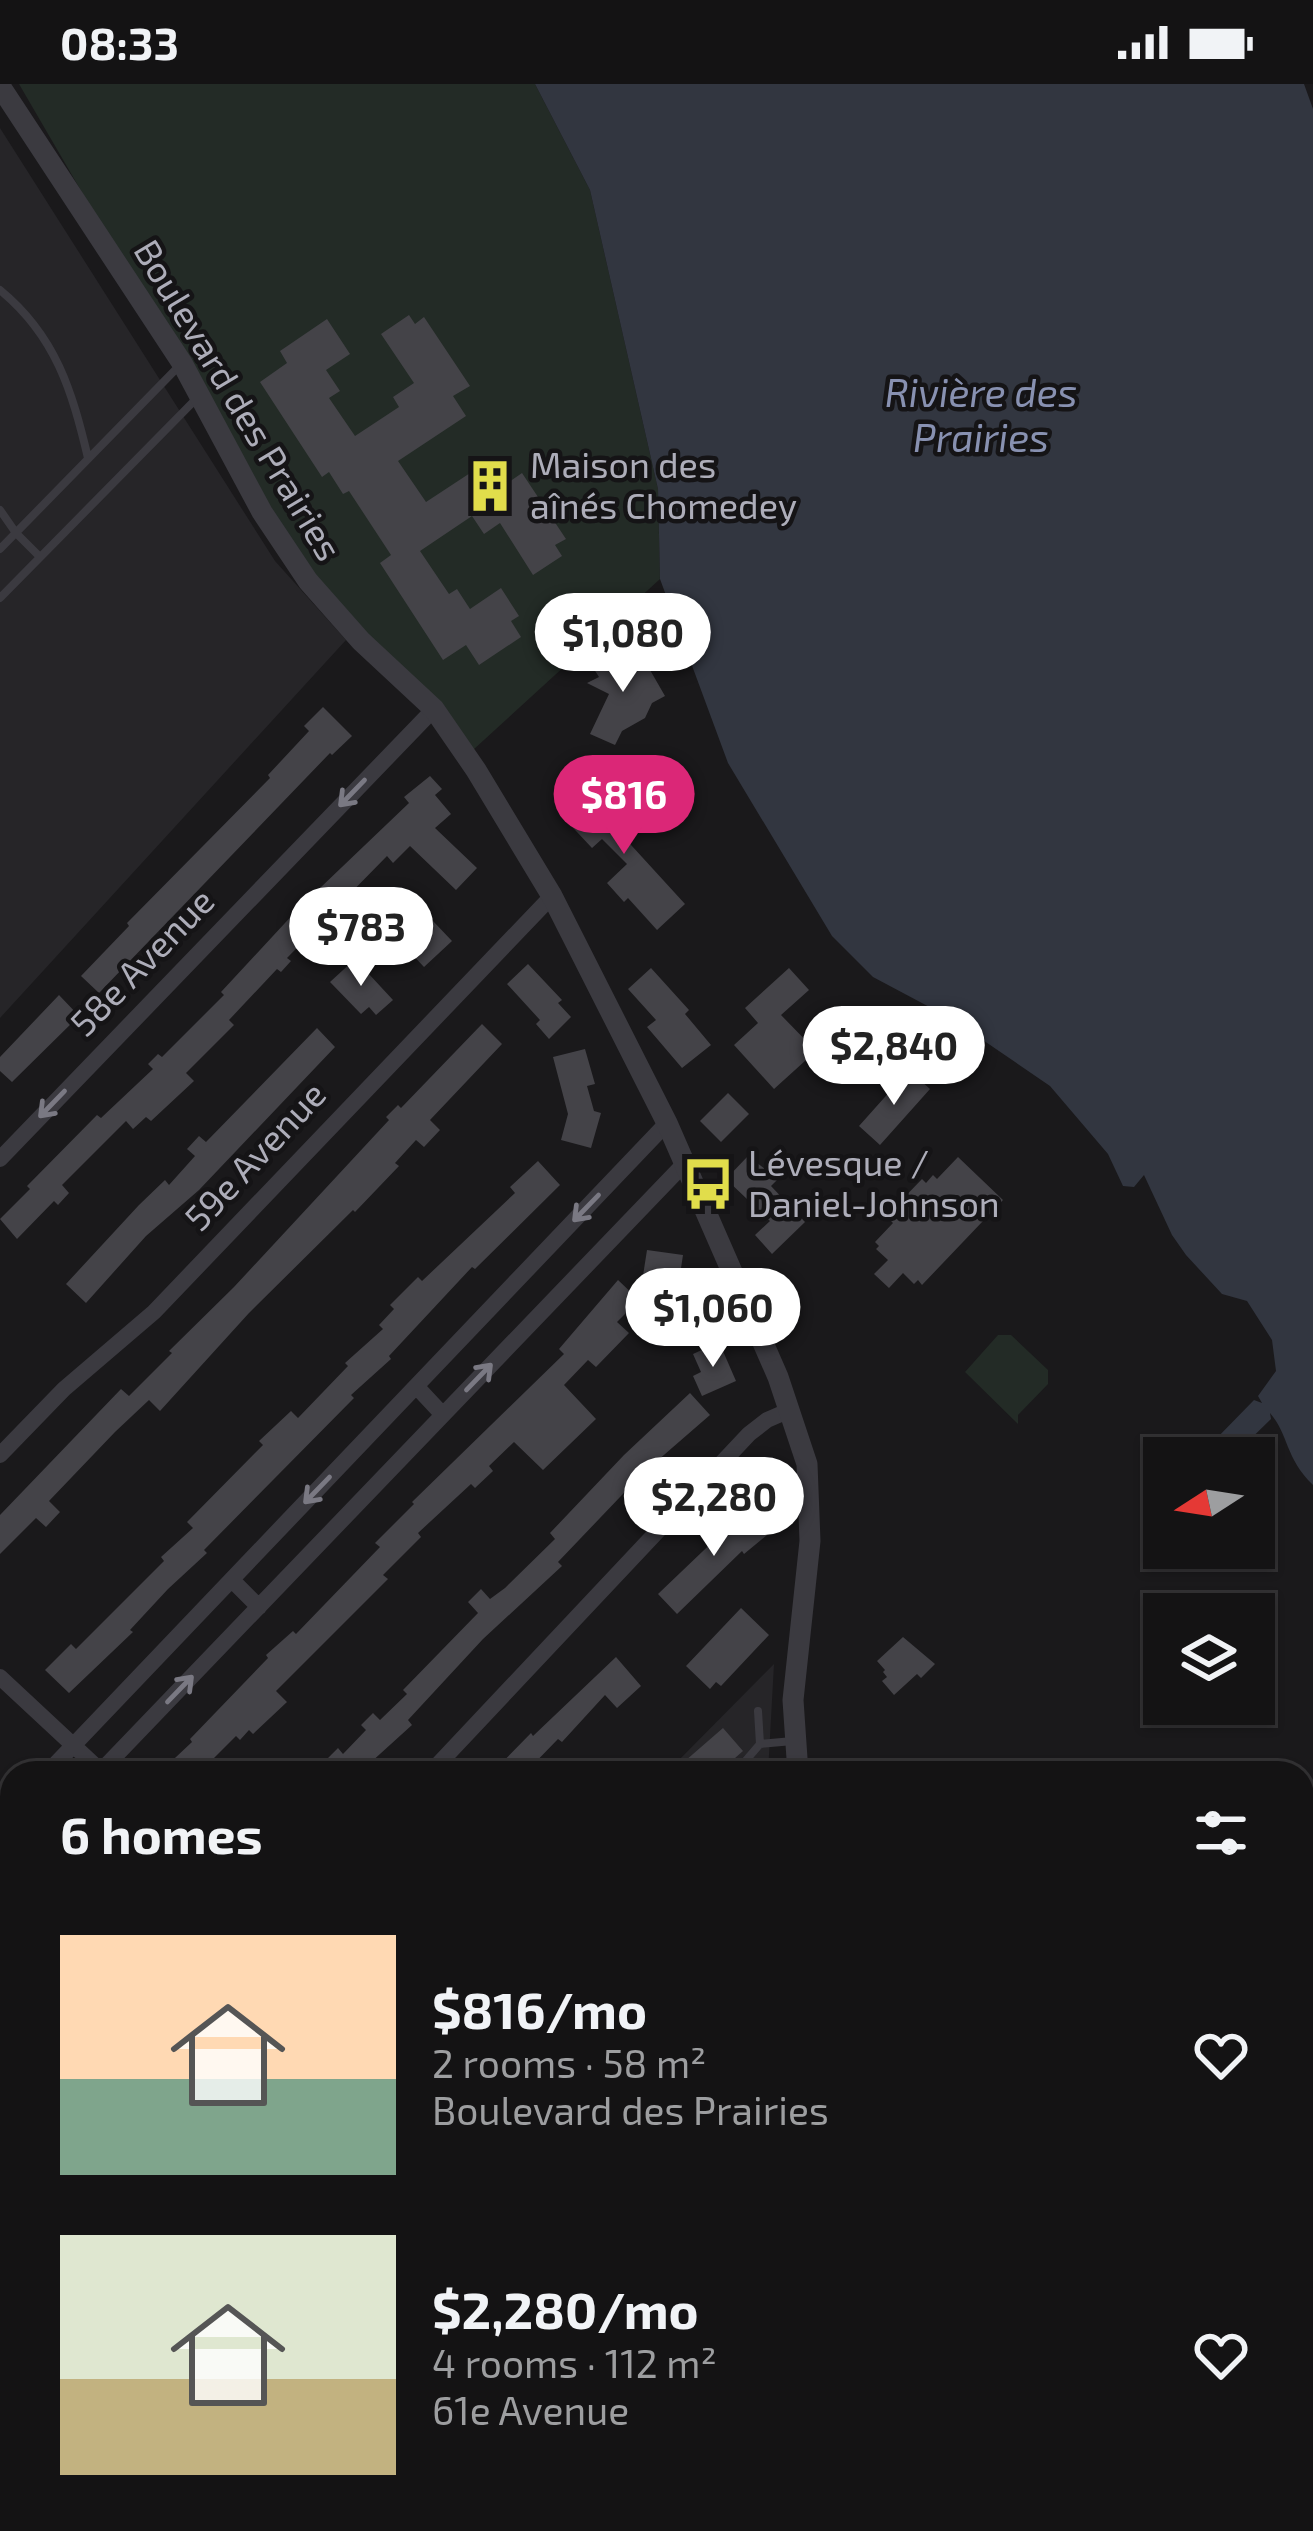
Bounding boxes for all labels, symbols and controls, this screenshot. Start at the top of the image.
text: 08:33 [60,15,179,69]
street label: Boulevard des Prairies [127,231,352,567]
water label: Rivière des Prairies [885,368,1077,460]
place label: Maison des aînés Chomedey [530,442,797,526]
building icon: Maison des aînés Chomedey [461,457,519,515]
pin: $1,080 [525,593,721,695]
text: $1,080 [562,608,684,655]
pin: $816 [553,755,695,857]
text: $816 [581,770,667,817]
one-way arrow [338,778,367,807]
street label: 58e Avenue [60,878,222,1044]
pin: $783 [290,887,432,989]
text: $783 [316,902,406,949]
pin: $2,840 [796,1006,992,1108]
text: $2,840 [830,1021,958,1068]
street label: 59e Avenue [174,1072,333,1238]
one-way arrow [39,1089,67,1118]
place label: Lévesque / Daniel-Johnson [748,1140,1000,1224]
bus stop icon: Lévesque / Daniel-Johnson [679,1155,737,1213]
one-way arrow [573,1192,601,1222]
pin: $1,060 [615,1268,811,1370]
text: $1,060 [652,1283,774,1330]
one-way arrow [465,1363,493,1392]
north arrow [1143,1437,1275,1569]
map controls [1143,1437,1275,1725]
pin: $2,280 [616,1457,812,1559]
text: $2,280 [651,1472,777,1519]
one-way arrow [304,1475,332,1504]
button: layers [1143,1593,1275,1725]
one-way arrow [166,1674,194,1704]
icon: filters [1188,1800,1254,1866]
text: 6 homes [60,1803,263,1864]
text: $816/mo [432,1978,647,2039]
icon: home [156,1983,300,2127]
icon: heart [1188,2022,1254,2088]
text: 2 rooms · 58 m² [432,2039,706,2086]
text: Boulevard des Prairies [432,2086,829,2133]
text: $2,280/mo [432,2278,699,2339]
icon: home [156,2283,300,2427]
icon: heart [1188,2322,1254,2388]
text: 4 rooms · 112 m² [432,2339,717,2386]
text: 61e Avenue [432,2386,629,2433]

